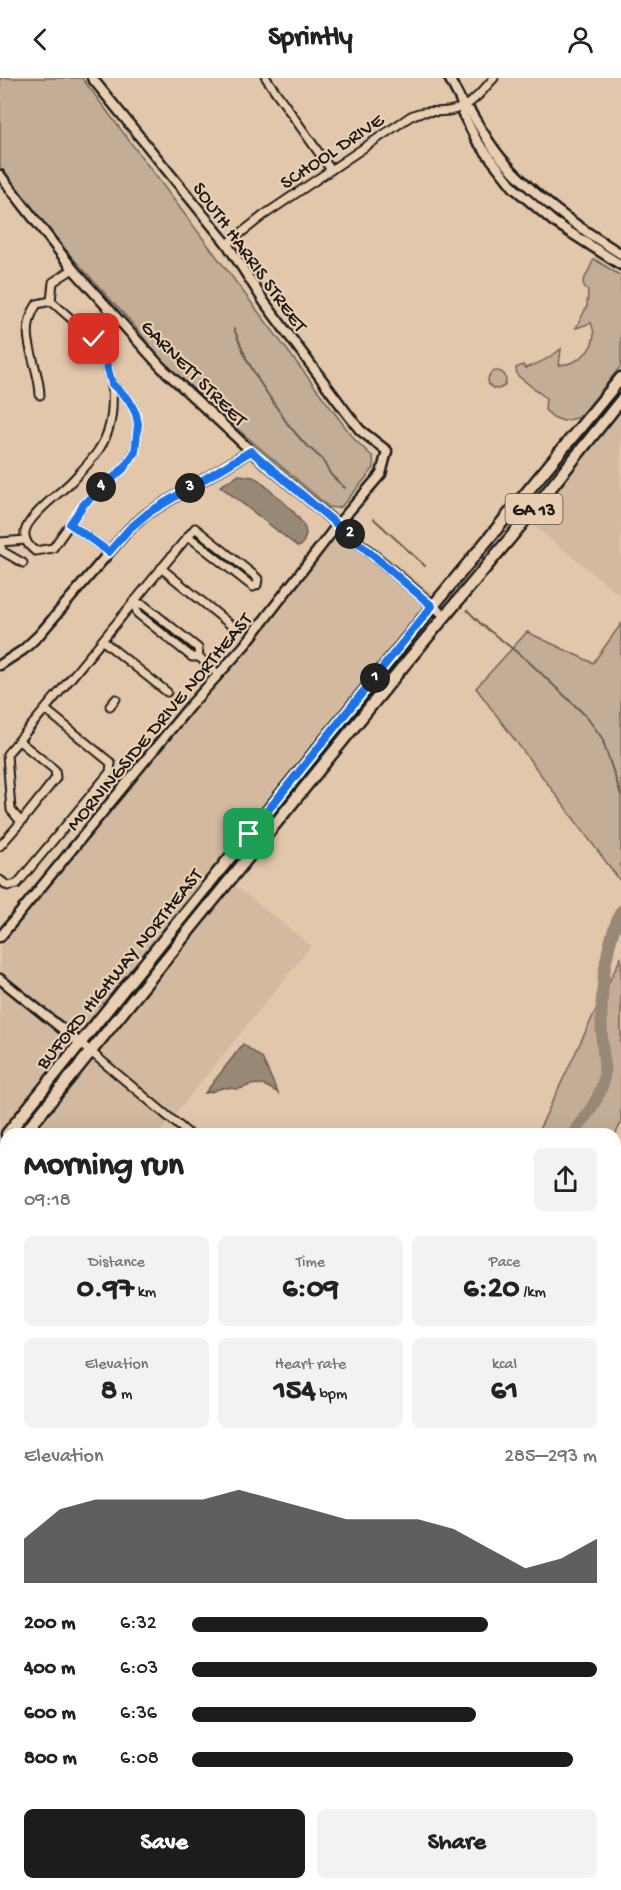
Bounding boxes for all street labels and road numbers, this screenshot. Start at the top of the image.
street label: SCHOOL DRIVE [277,109,390,196]
street label: SOUTH HARRIS STREET [186,179,311,339]
street label: GARNETT STREET [135,317,251,433]
road number: GA 13 [506,494,562,524]
street label: MORNINGSIDE DRIVE NORTHEAST [63,609,259,837]
street label: BUFORD HIGHWAY NORTHEAST [32,864,210,1076]

